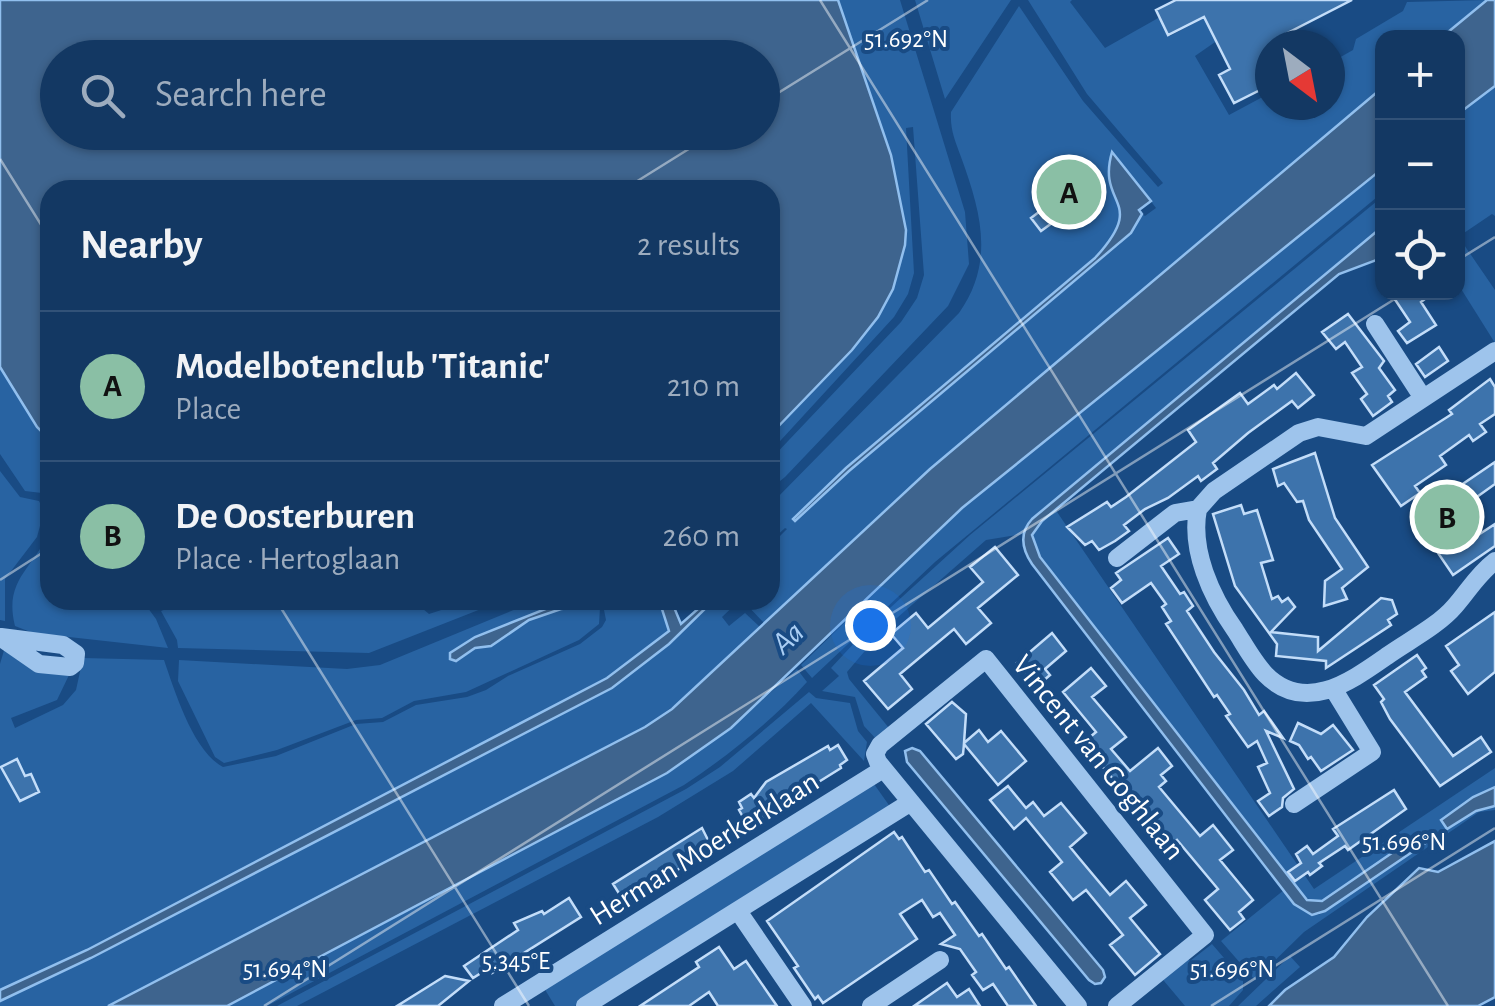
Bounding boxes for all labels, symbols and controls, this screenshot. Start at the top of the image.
text: 51.692°N [864,27,948,52]
north arrow [1255,30,1345,120]
map controls [1375,30,1465,300]
button: + [1375,30,1465,120]
search box [40,40,780,150]
icon: search [75,68,130,123]
text: Search here [155,76,327,114]
button: − [1375,120,1465,210]
pin: A [1036,154,1102,230]
button: locate [1375,210,1465,300]
text: Nearby [80,224,203,266]
text: 2 results [637,229,740,261]
text: Modelbotenclub 'Titanic' [175,348,551,386]
text: A [103,370,122,402]
text: 210 m [667,370,740,402]
text: Place [175,393,241,425]
pin: B [1414,480,1480,554]
text: De Oosterburen [175,498,415,536]
text: B [103,520,122,552]
text: 260 m [663,520,740,552]
text: Place · Hertoglaan [175,543,400,575]
your location [845,600,896,651]
water label: Aa [765,615,810,661]
street label: Vincent van Goghlaan [1007,650,1190,866]
street label: Herman Moerkerklaan [585,766,824,931]
text: 51.696°N [1362,830,1446,855]
text: 5.345°E [482,949,550,974]
text: 51.694°N [243,957,327,982]
text: 51.696°N [1190,957,1274,982]

